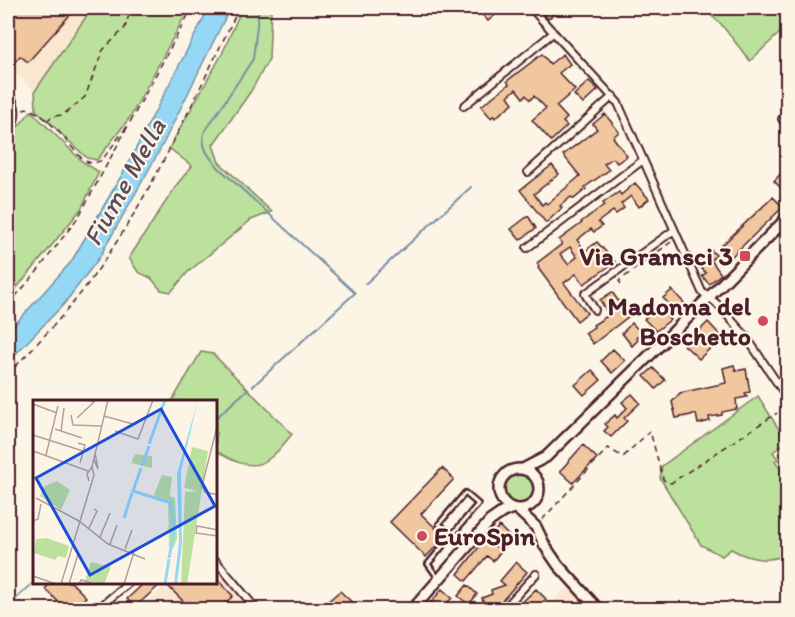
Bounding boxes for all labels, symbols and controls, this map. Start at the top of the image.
water label: Fiume Mella [75,112,173,251]
place label: Via Gramsci 3 [579,240,733,272]
marker: Via Gramsci 3 [738,249,752,263]
place label: Madonna del Boschetto [608,290,752,352]
marker: Madonna del Boschetto [756,314,770,328]
inset map [33,400,218,584]
place label: EuroSpin [434,520,535,552]
marker: EuroSpin [415,529,429,543]

